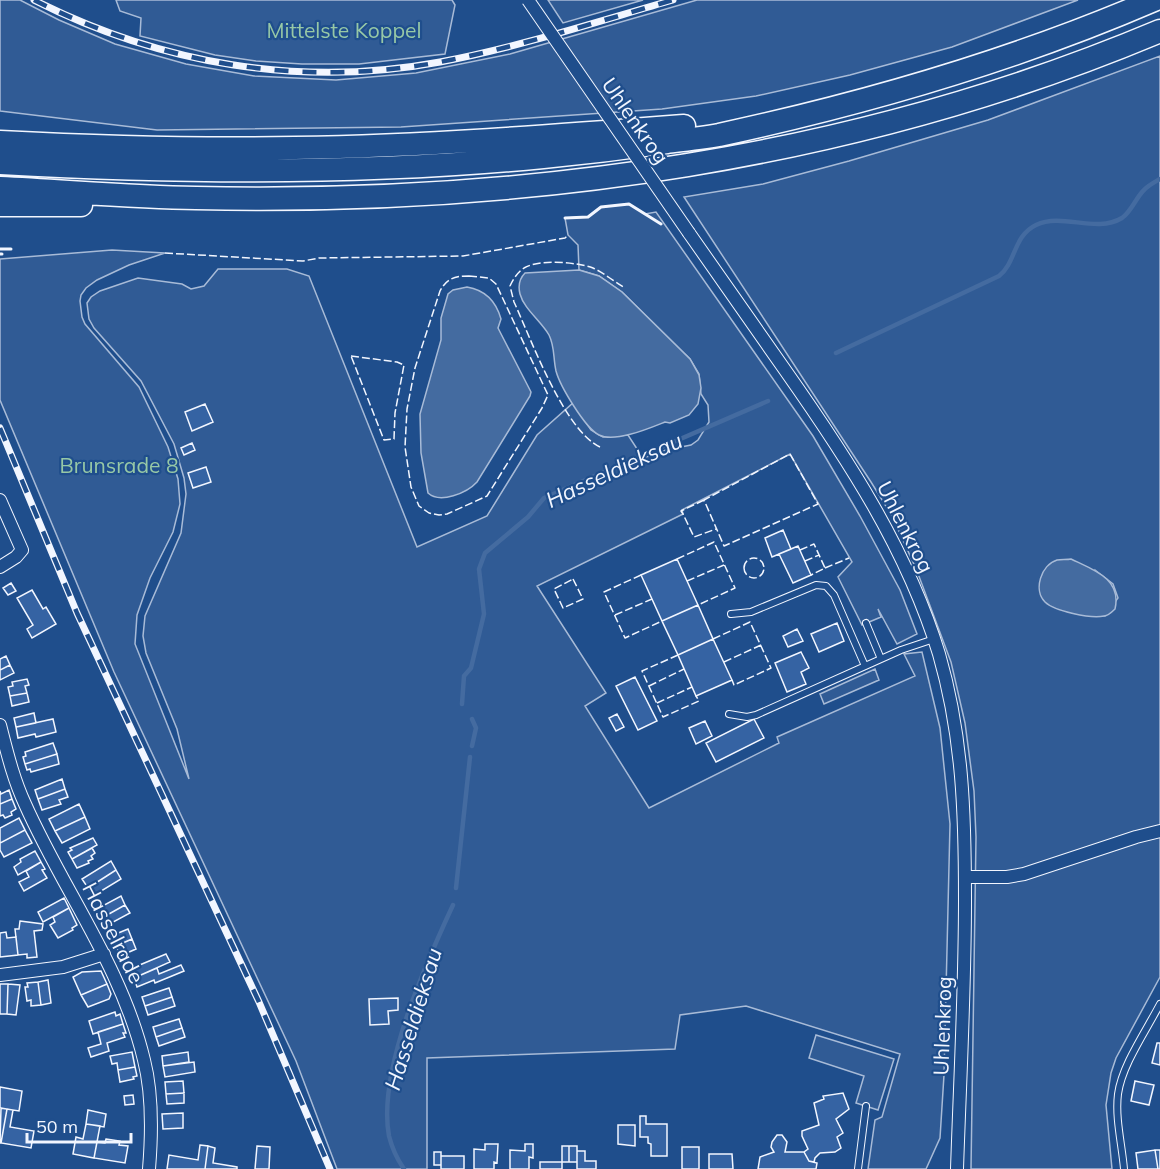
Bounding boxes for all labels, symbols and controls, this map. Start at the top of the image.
park label: Mittelste Koppel [267,17,421,43]
street label: Uhlenkrog [597,72,675,169]
water label: Hasseldieksau [541,426,687,514]
park label: Brunsrade 8 [60,452,178,478]
street label: Uhlenkrog [872,476,940,577]
street label: Hasselrade [77,878,150,987]
water label: Hasseldieksau [378,944,448,1094]
street label: Uhlenkrog [927,976,957,1076]
scale bar [27,1106,130,1144]
text: 50 m [36,1115,78,1138]

